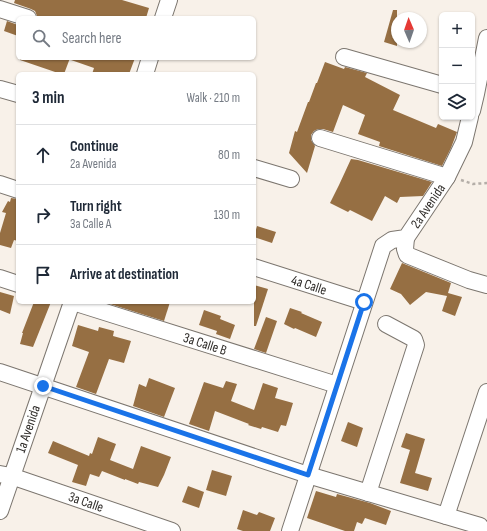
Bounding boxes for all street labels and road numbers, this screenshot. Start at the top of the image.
street label: 2a Avenida [407,181,449,231]
street label: 4a Calle [289,271,329,299]
street label: 3a Calle B [181,329,229,359]
street label: 1a Avenida [12,403,44,455]
street label: 3a Calle [66,488,106,516]

